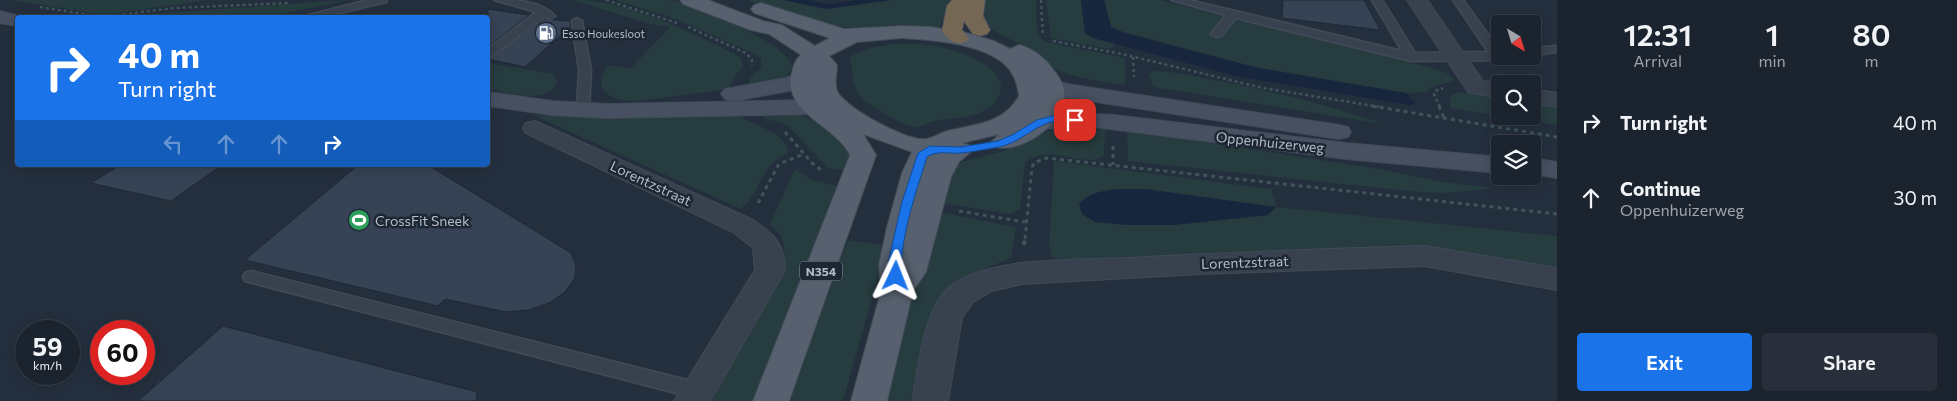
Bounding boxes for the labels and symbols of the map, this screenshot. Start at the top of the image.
north arrow [1491,15,1541,65]
fuel station icon: Esso Houkesloot [534,21,558,45]
place label: Esso Houkesloot [562,27,646,40]
pin [1054,99,1096,141]
street label: Oppenhuizerweg [1215,128,1325,156]
street label: Lorentzstraat [608,157,695,209]
sports icon: CrossFit Sneek [347,208,371,232]
place label: CrossFit Sneek [375,212,470,229]
position arrow [869,249,921,301]
street label: Lorentzstraat [1201,252,1289,272]
road number: N354 [800,262,842,280]
speed limit sign: 60 [90,320,155,385]

